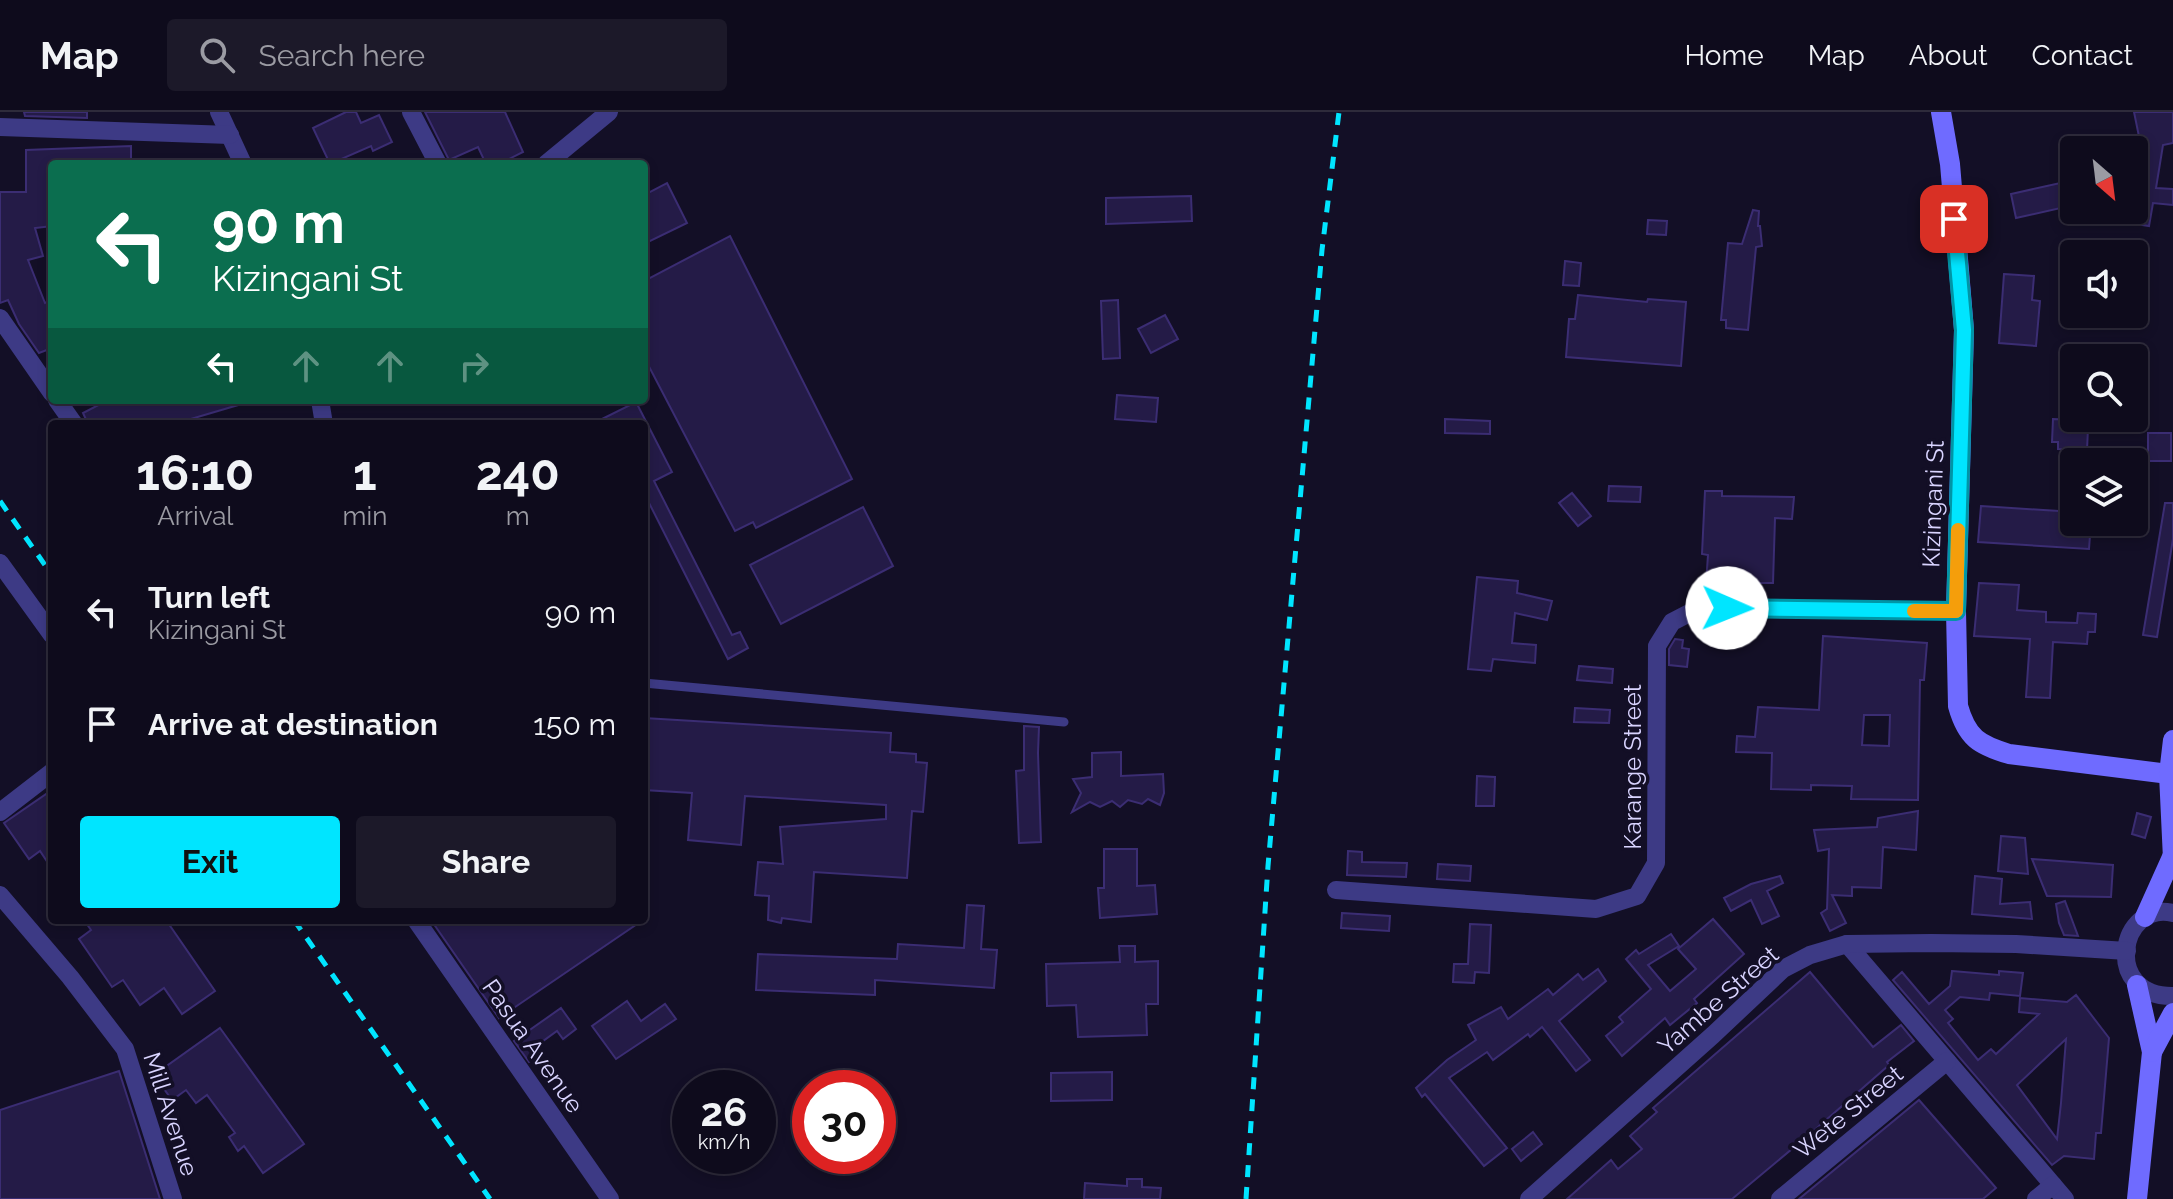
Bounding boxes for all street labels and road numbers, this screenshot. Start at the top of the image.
street label: Kizingani St [1916,440,1950,568]
street label: Karange Street [1618,684,1647,850]
street label: Yambe Street [1652,940,1784,1060]
street label: Pasua Avenue [476,974,590,1118]
street label: Mill Avenue [137,1049,205,1179]
street label: Wete Street [1788,1059,1908,1165]

